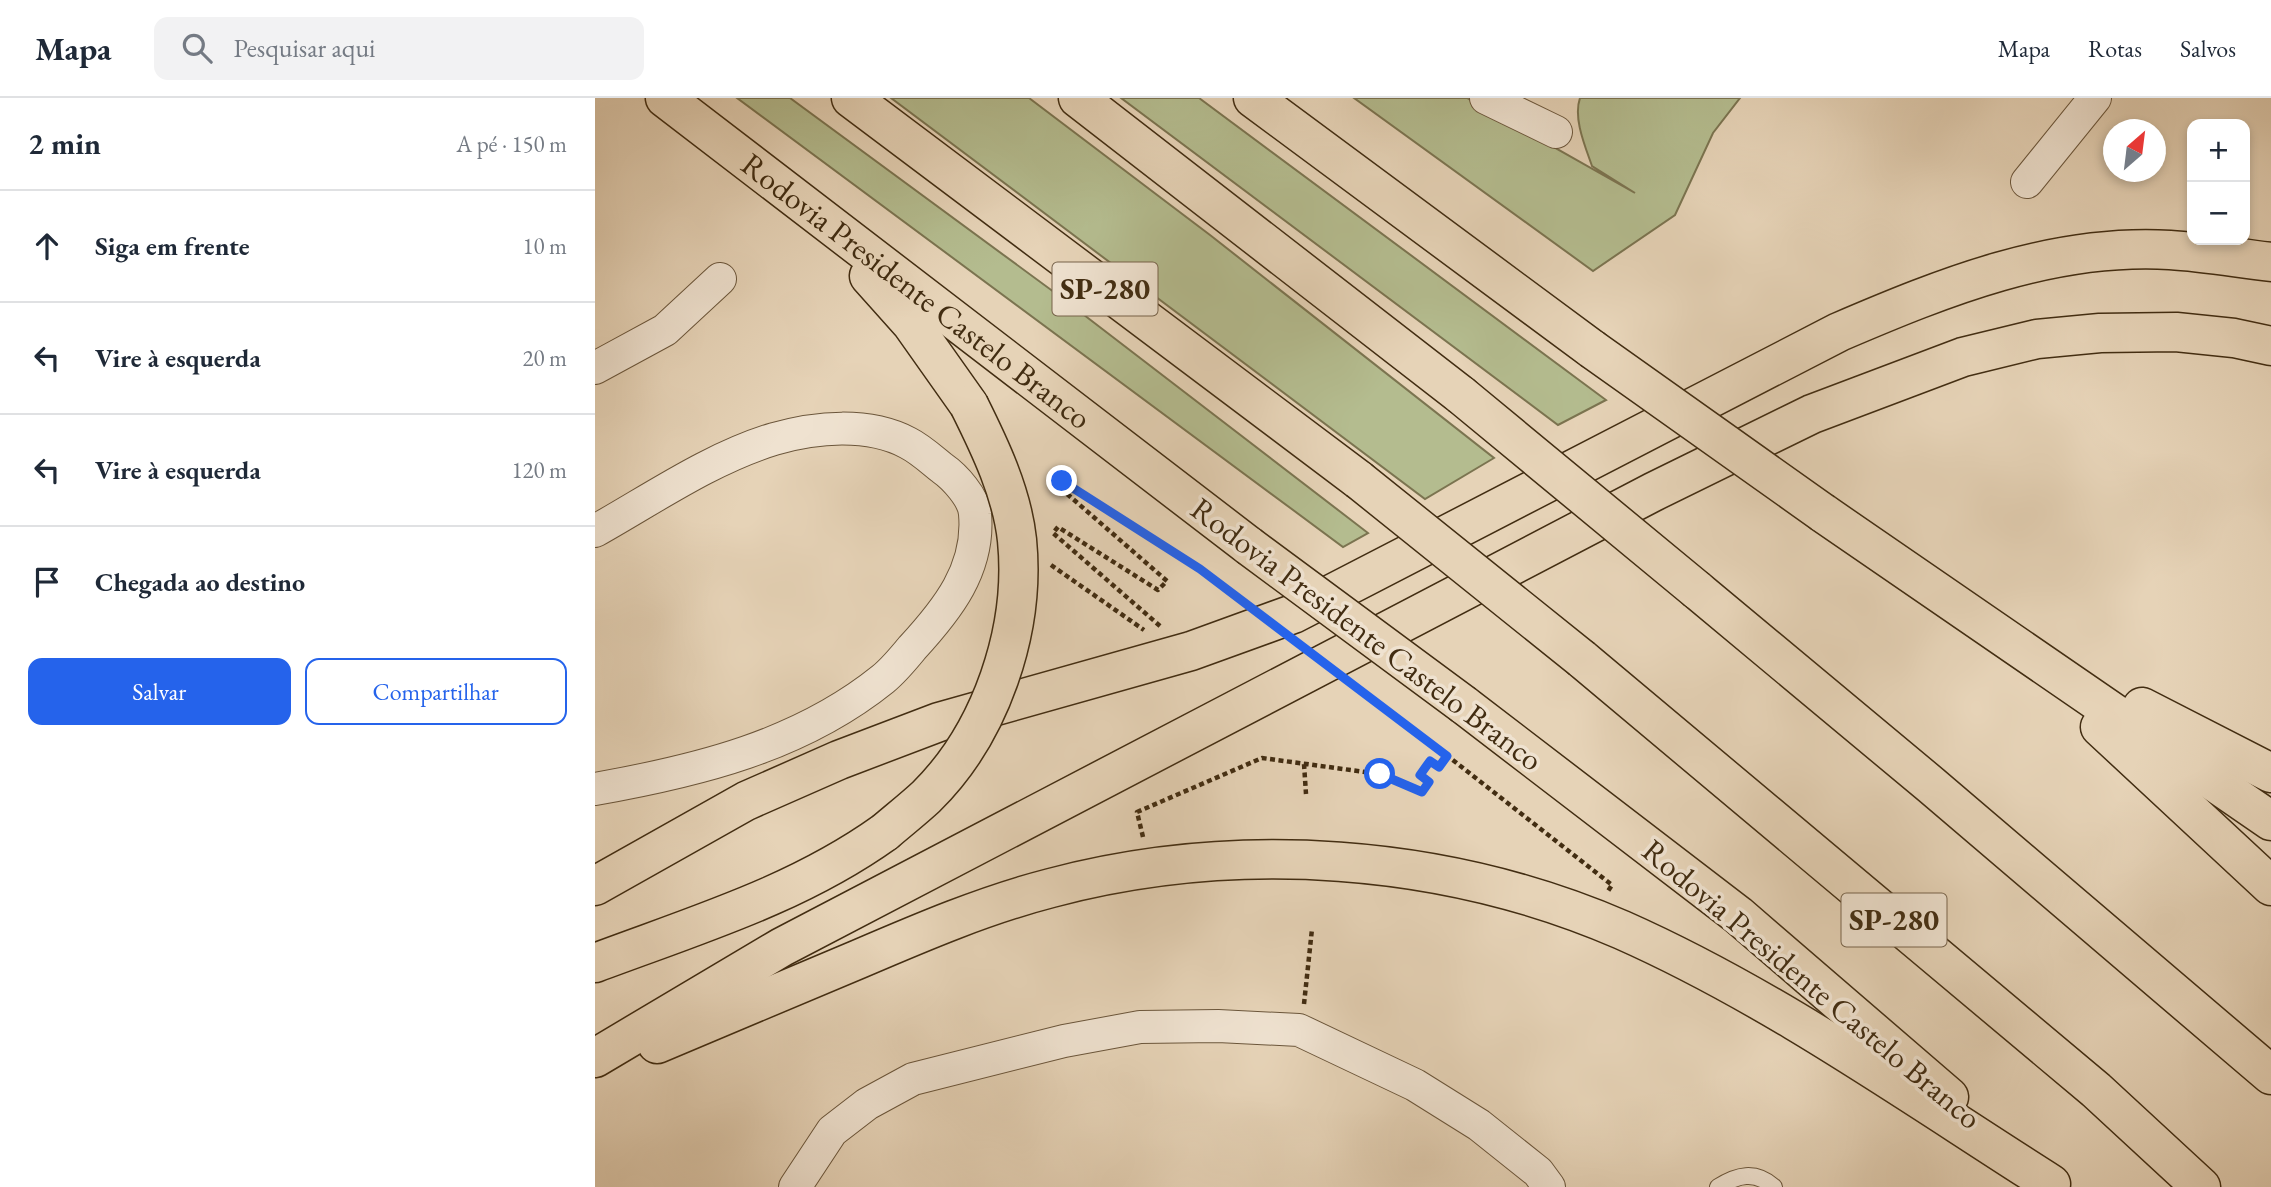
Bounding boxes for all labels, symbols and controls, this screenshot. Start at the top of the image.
search box [154,17,644,80]
text: Mapa [35,27,112,70]
icon: search [178,29,216,67]
text: Pesquisar aqui [234,31,376,65]
text: Mapa [1998,33,2050,64]
text: Rotas [2088,33,2142,64]
text: Salvos [2180,33,2236,64]
north arrow [2103,119,2166,182]
map controls [2187,119,2250,245]
button: + [2187,119,2250,182]
text: 2 min [28,124,101,163]
text: A pé · 150 m [456,129,567,159]
street label: Rodovia Presidente Castelo Branco [733,143,1100,439]
button: − [2187,182,2250,245]
icon: ahead [28,227,66,265]
text: Siga em frente [95,229,250,263]
text: 10 m [522,231,567,261]
road number: SP-280 [1053,262,1157,316]
icon: left [28,339,66,377]
text: Vire à esquerda [95,341,261,375]
text: 20 m [522,343,567,373]
icon: left [28,451,66,489]
text: Vire à esquerda [95,453,261,487]
text: 120 m [511,455,567,485]
route end [1046,465,1077,496]
street label: Rodovia Presidente Castelo Branco [1183,488,1551,780]
icon: arrive [28,563,66,601]
text: Chegada ao destino [95,565,305,599]
button: Salvar [28,658,291,725]
button: Compartilhar [305,658,567,725]
route start [1364,758,1395,789]
street label: Rodovia Presidente Castelo Branco [1634,830,1990,1138]
road number: SP-280 [1841,894,1947,946]

